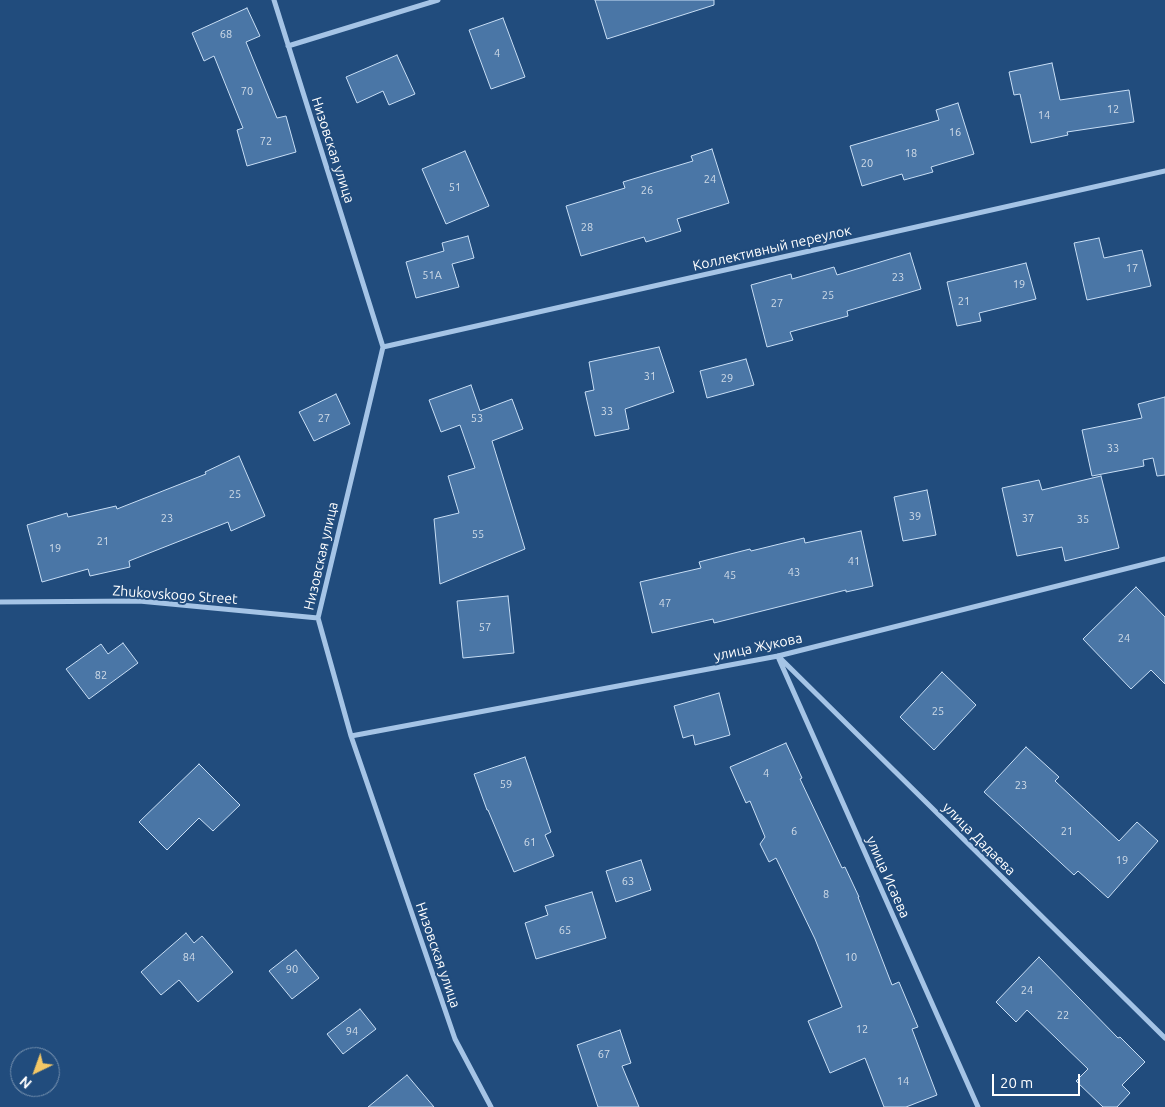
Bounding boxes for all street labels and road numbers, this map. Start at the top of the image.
street label: Низовская улица [308,95,358,205]
street label: Коллективный переулок [691,222,853,274]
street label: Низовская улица [300,500,342,612]
street label: Zhukovskogo Street [112,582,238,608]
street label: улица Жукова [712,629,804,665]
street label: улица Дадаева [939,799,1019,879]
street label: улица Исаева [862,833,914,921]
street label: Низовская улица [412,900,464,1010]

